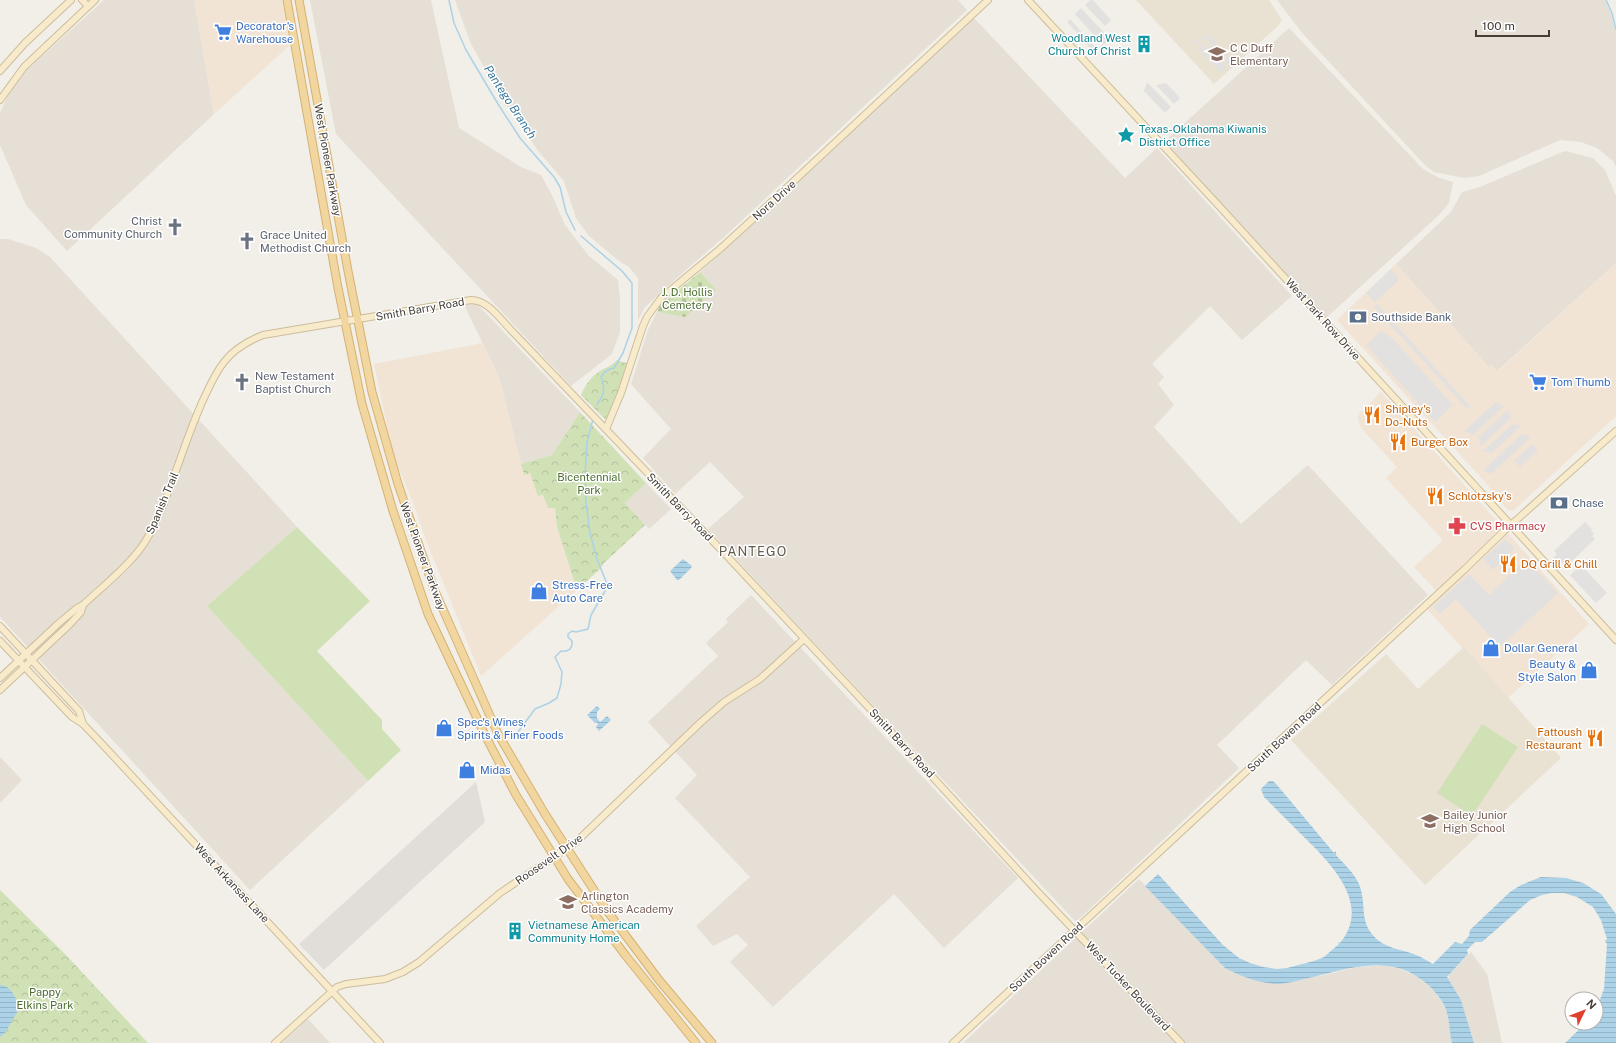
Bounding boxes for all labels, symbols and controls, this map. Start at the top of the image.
scale bar [1476,12,1549,38]
text: 100 m [1482,19,1515,33]
place label: Decorator's Warehouse [236,20,295,45]
supermarket icon: Decorator's Warehouse [213,22,233,42]
place label: Woodland West Church of Christ [1048,32,1131,57]
building icon: Woodland West Church of Christ [1134,34,1154,54]
place label: C C Duff Elementary [1230,42,1289,67]
school or university icon: C C Duff Elementary [1207,44,1227,64]
water label: Pantego Branch [481,62,539,142]
street label: West Pioneer Parkway [312,103,344,217]
place label: Texas-Oklahoma Kiwanis District Office [1139,123,1267,148]
place icon: Texas-Oklahoma Kiwanis District Office [1116,125,1136,145]
street label: Nora Drive [750,178,798,222]
place label: Christ Community Church [64,215,162,240]
church icon: Christ Community Church [165,217,185,237]
place label: Grace United Methodist Church [260,229,351,254]
church icon: Grace United Methodist Church [237,231,257,251]
street label: West Park Row Drive [1283,276,1363,362]
park label: J. D. Hollis Cemetery [661,286,713,311]
street label: Smith Barry Road [375,295,465,323]
bank icon: Southside Bank [1348,307,1368,327]
place label: Southside Bank [1371,311,1451,323]
place label: New Testament Baptist Church [255,370,334,395]
church icon: New Testament Baptist Church [232,372,252,392]
supermarket icon: Tom Thumb [1528,372,1548,392]
place label: Tom Thumb [1551,376,1611,388]
place label: Shipley's Do-Nuts [1385,403,1431,428]
restaurant icon: Shipley's Do-Nuts [1362,405,1382,425]
restaurant icon: Burger Box [1388,432,1408,452]
place label: Burger Box [1411,436,1468,448]
street label: Spanish Trail [144,470,180,536]
park label: Bicentennial Park [557,471,621,496]
street label: Smith Barry Road [645,471,715,543]
restaurant icon: Schlotzsky's [1425,486,1445,506]
place label: Schlotzsky's [1448,490,1512,502]
bank icon: Chase [1549,493,1569,513]
place label: Chase [1572,497,1604,509]
street label: West Pioneer Parkway [398,500,448,612]
pharmacy icon: CVS Pharmacy [1447,516,1467,536]
place label: CVS Pharmacy [1470,520,1546,532]
district label: PANTEGO [719,544,787,559]
restaurant icon: DQ Grill & Chill [1498,554,1518,574]
place label: DQ Grill & Chill [1521,558,1598,570]
place label: Stress-Free Auto Care [552,579,613,604]
shop icon: Stress-Free Auto Care [529,581,549,601]
shop icon: Dollar General [1481,638,1501,658]
place label: Dollar General [1504,642,1578,654]
place label: Beauty & Style Salon [1518,658,1576,683]
shop icon: Beauty & Style Salon [1579,660,1599,680]
street label: South Bowen Road [1245,700,1323,774]
street label: Smith Barry Road [867,706,937,780]
place label: Spec's Wines, Spirits & Finer Foods [457,716,564,741]
shop icon: Spec's Wines, Spirits & Finer Foods [434,718,454,738]
place label: Fattoush Restaurant [1526,726,1582,751]
restaurant icon: Fattoush Restaurant [1585,728,1605,748]
shop icon: Midas [457,760,477,780]
place label: Midas [480,764,511,776]
place label: Bailey Junior High School [1443,809,1507,834]
school or university icon: Bailey Junior High School [1420,811,1440,831]
street label: Roosevelt Drive [513,831,585,887]
street label: West Arkansas Lane [192,841,272,925]
place label: Arlington Classics Academy [581,890,674,915]
school or university icon: Arlington Classics Academy [558,892,578,912]
place label: Vietnamese American Community Home [528,919,640,944]
street label: South Bowen Road [1007,920,1085,994]
building icon: Vietnamese American Community Home [505,921,525,941]
street label: West Tucker Boulevard [1084,939,1172,1033]
park label: Pappy Elkins Park [17,986,73,1011]
north arrow [1564,991,1604,1031]
text: N [1584,997,1599,1011]

